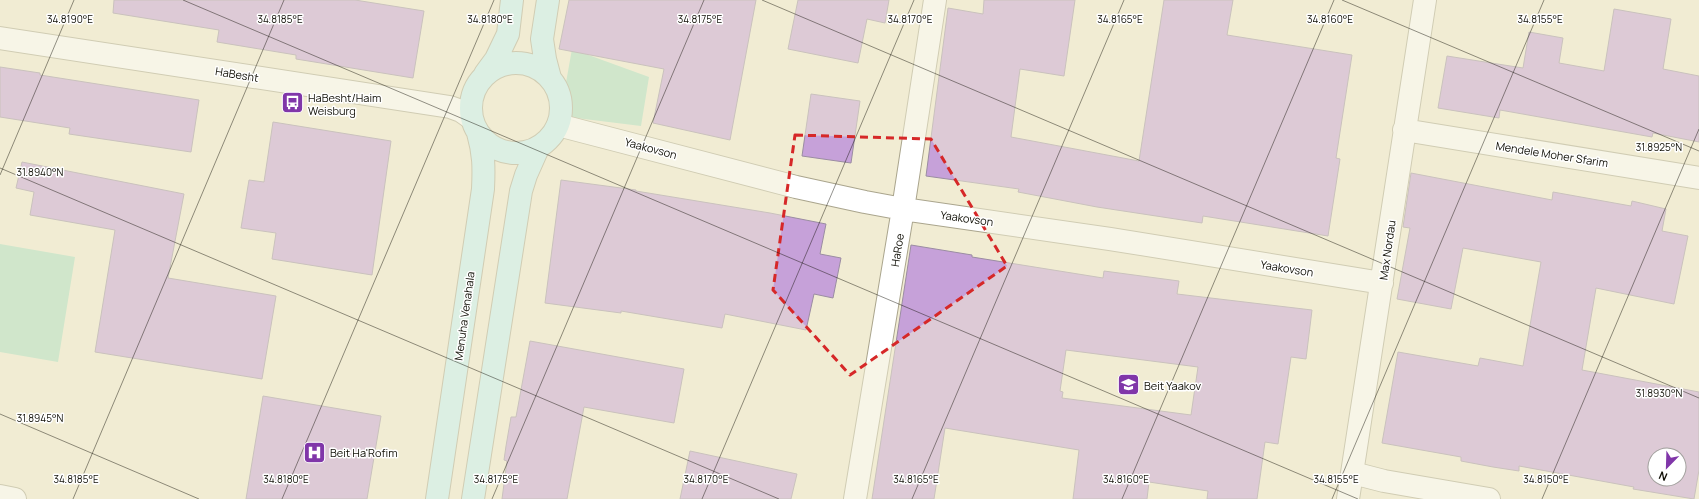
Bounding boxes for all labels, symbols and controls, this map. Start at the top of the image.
text: 34.8190°E [47,12,93,26]
text: 34.8185°E [257,12,303,26]
text: 34.8180°E [467,12,513,26]
text: 34.8175°E [678,12,723,26]
text: 34.8170°E [888,12,933,26]
text: 34.8165°E [1097,12,1143,26]
text: 34.8160°E [1307,12,1353,26]
text: 34.8155°E [1517,12,1563,26]
street label: HaBesht [214,63,260,85]
bus stop icon: HaBesht/Haim Weisburg [279,90,305,116]
place label: HaBesht/Haim Weisburg [308,90,381,118]
street label: Yaakovson [623,134,679,162]
street label: Mendele Moher Sfarim [1495,138,1609,170]
text: 31.8925°N [1636,140,1682,154]
text: 31.8940°N [17,165,64,179]
street label: Yaakovson [940,207,994,229]
street label: Max Nordau [1375,219,1399,281]
street label: HaRoe [887,232,907,268]
street label: Yaakovson [1260,256,1314,280]
street label: Menuha Venahala [450,271,478,361]
school or university icon: Beit Yaakov [1115,372,1141,398]
place label: Beit Yaakov [1144,378,1201,393]
text: 31.8930°N [1636,386,1682,400]
text: 31.8945°N [17,411,63,425]
hospital icon: Beit Ha'Rofim [301,439,327,465]
place label: Beit Ha'Rofim [330,445,398,460]
north arrow [1647,447,1687,487]
text: N [1656,468,1669,485]
text: 34.8185°E [53,472,99,486]
text: 34.8180°E [263,472,309,486]
text: 34.8175°E [474,472,519,486]
text: 34.8170°E [684,472,729,486]
text: 34.8165°E [893,472,939,486]
text: 34.8160°E [1103,472,1149,486]
text: 34.8155°E [1313,472,1359,486]
text: 34.8150°E [1523,472,1569,486]

